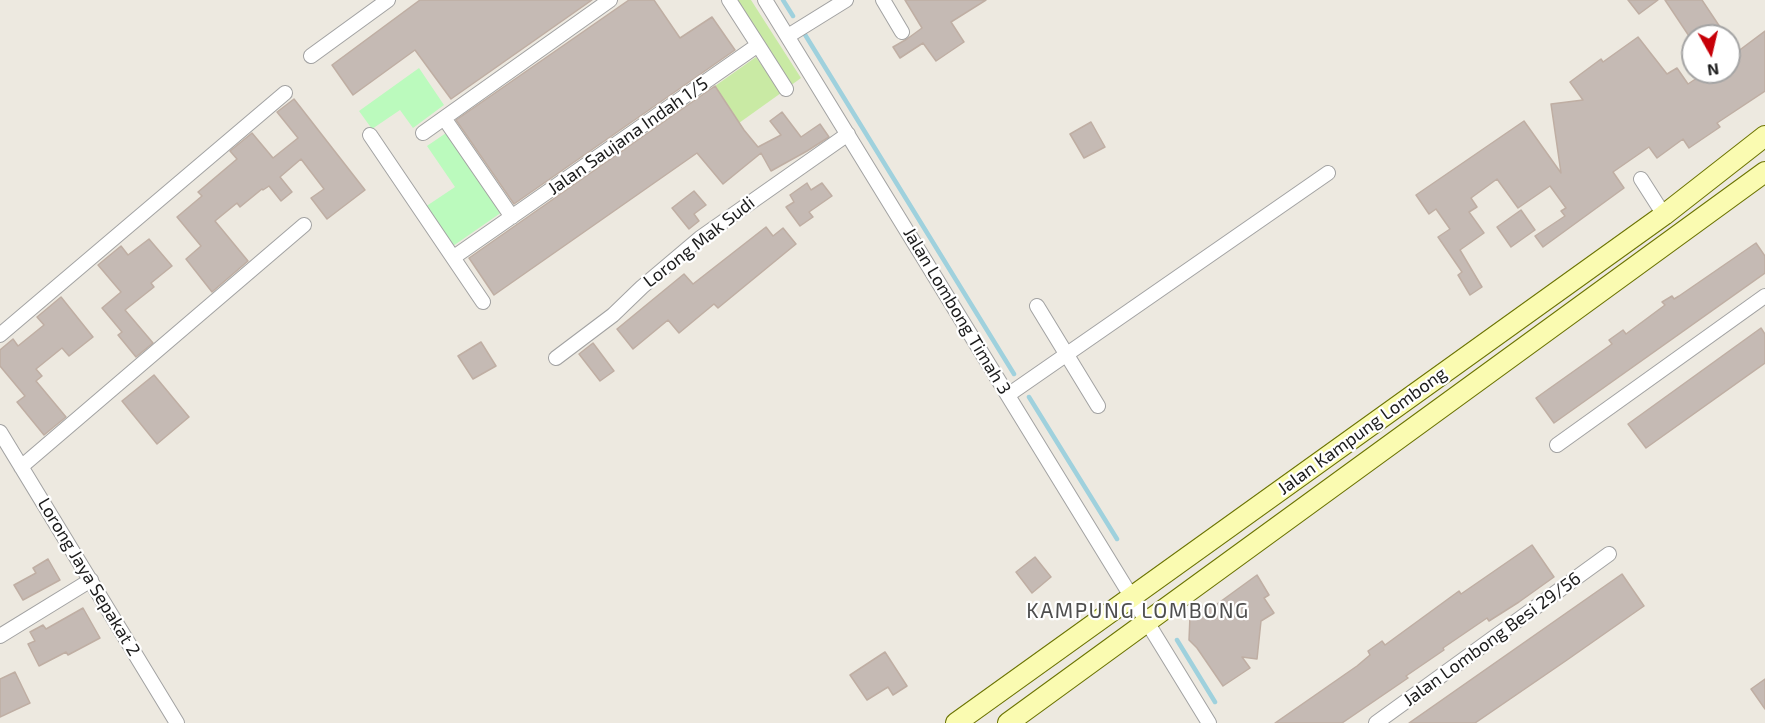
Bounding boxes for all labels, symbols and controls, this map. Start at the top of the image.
north arrow [1681,24,1741,84]
text: N [1706,60,1720,81]
street label: Jalan Saujana Indah 1/5 [544,72,712,200]
street label: Lorong Mak Sudi [639,192,759,292]
street label: Jalan Lombong Timah 3 [899,224,1015,398]
street label: Jalan Kampung Lombong [1273,362,1451,500]
street label: Lorong Jaya Sepakat 2 [33,494,145,660]
street label: Jalan Lombong Besi 29/56 [1399,567,1585,711]
district label: KAMPUNG LOMBONG [1026,598,1250,624]

